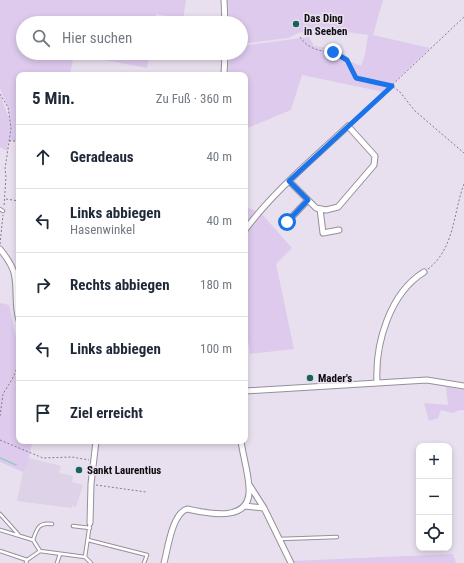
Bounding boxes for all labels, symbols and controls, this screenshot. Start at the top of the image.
place label: Das Ding in Seeben [304,12,347,38]
search box [16,16,248,60]
marker: Das Ding in Seeben [291,19,301,29]
icon: search [30,27,52,49]
text: Hier suchen [62,29,132,47]
route end [324,43,342,61]
text: 5 Min. [32,88,75,108]
text: Zu Fuß · 360 m [156,91,232,106]
icon: ahead [32,146,54,168]
text: Geradeaus [70,148,134,166]
text: 40 m [206,149,232,164]
text: Links abbiegen [70,204,161,222]
icon: left [32,210,54,232]
text: 40 m [206,213,232,228]
route start [278,213,296,231]
text: Hasenwinkel [70,222,135,237]
icon: right [32,274,54,296]
text: Rechts abbiegen [70,276,170,294]
text: 180 m [200,277,232,292]
icon: left [32,338,54,360]
text: Links abbiegen [70,340,161,358]
text: 100 m [200,341,232,356]
place label: Mader's [318,372,352,385]
marker: Mader's [305,373,315,383]
icon: arrive [32,402,54,424]
text: Ziel erreicht [70,404,143,422]
map controls [416,443,452,551]
button: + [416,443,452,479]
place label: Sankt Laurentius [87,464,161,477]
marker: Sankt Laurentius [74,465,84,475]
button: − [416,479,452,515]
button: locate [416,515,452,551]

